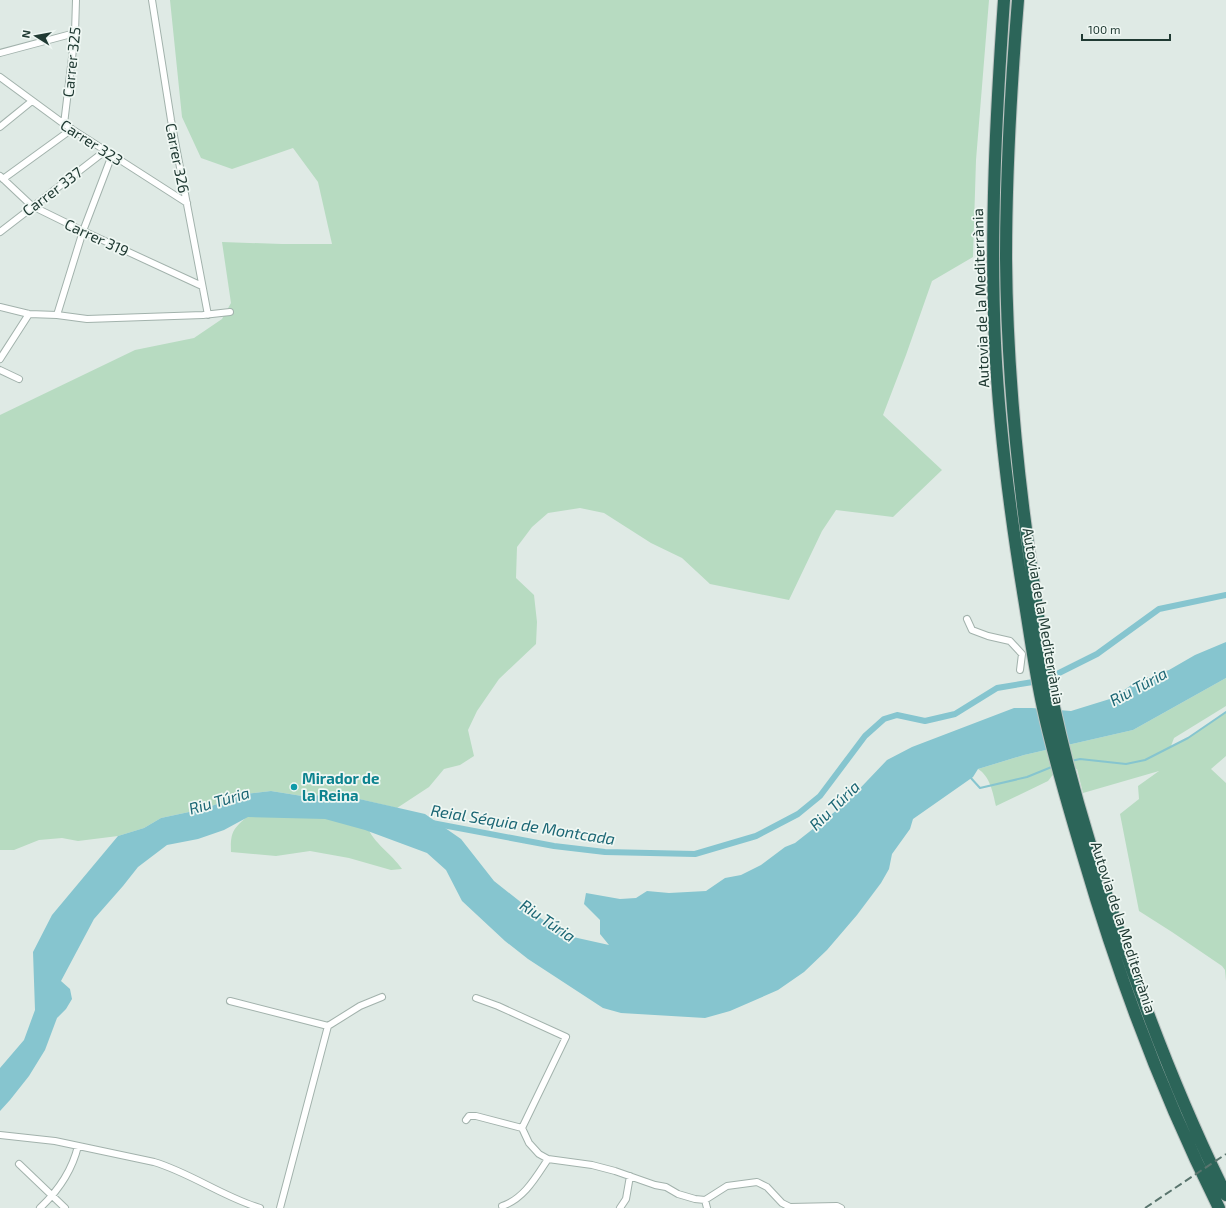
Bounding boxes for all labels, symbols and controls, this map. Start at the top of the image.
north arrow [16,16,56,56]
scale bar [1082,16,1170,42]
text: 100 m [1088,22,1120,36]
street label: Carrer 325 [58,26,84,98]
text: N [19,29,33,39]
street label: Carrer 323 [57,115,127,169]
street label: Carrer 326 [162,121,194,195]
street label: Carrer 337 [19,163,86,219]
street label: Autovia de la Mediterrània [968,208,992,388]
street label: Carrer 319 [62,214,132,260]
street label: Autovia de la Mediterrània [1020,526,1068,706]
water label: Riu Túria [1106,663,1170,709]
place label: Mirador de la Reina [302,769,379,804]
water label: Riu Túria [805,776,863,834]
water label: Riu Túria [186,782,252,818]
marker: Mirador de la Reina [289,782,299,792]
water label: Reial Séquia de Montcada [429,800,617,848]
street label: Autovia de la Mediterrània [1088,839,1160,1015]
water label: Riu Túria [517,895,579,945]

